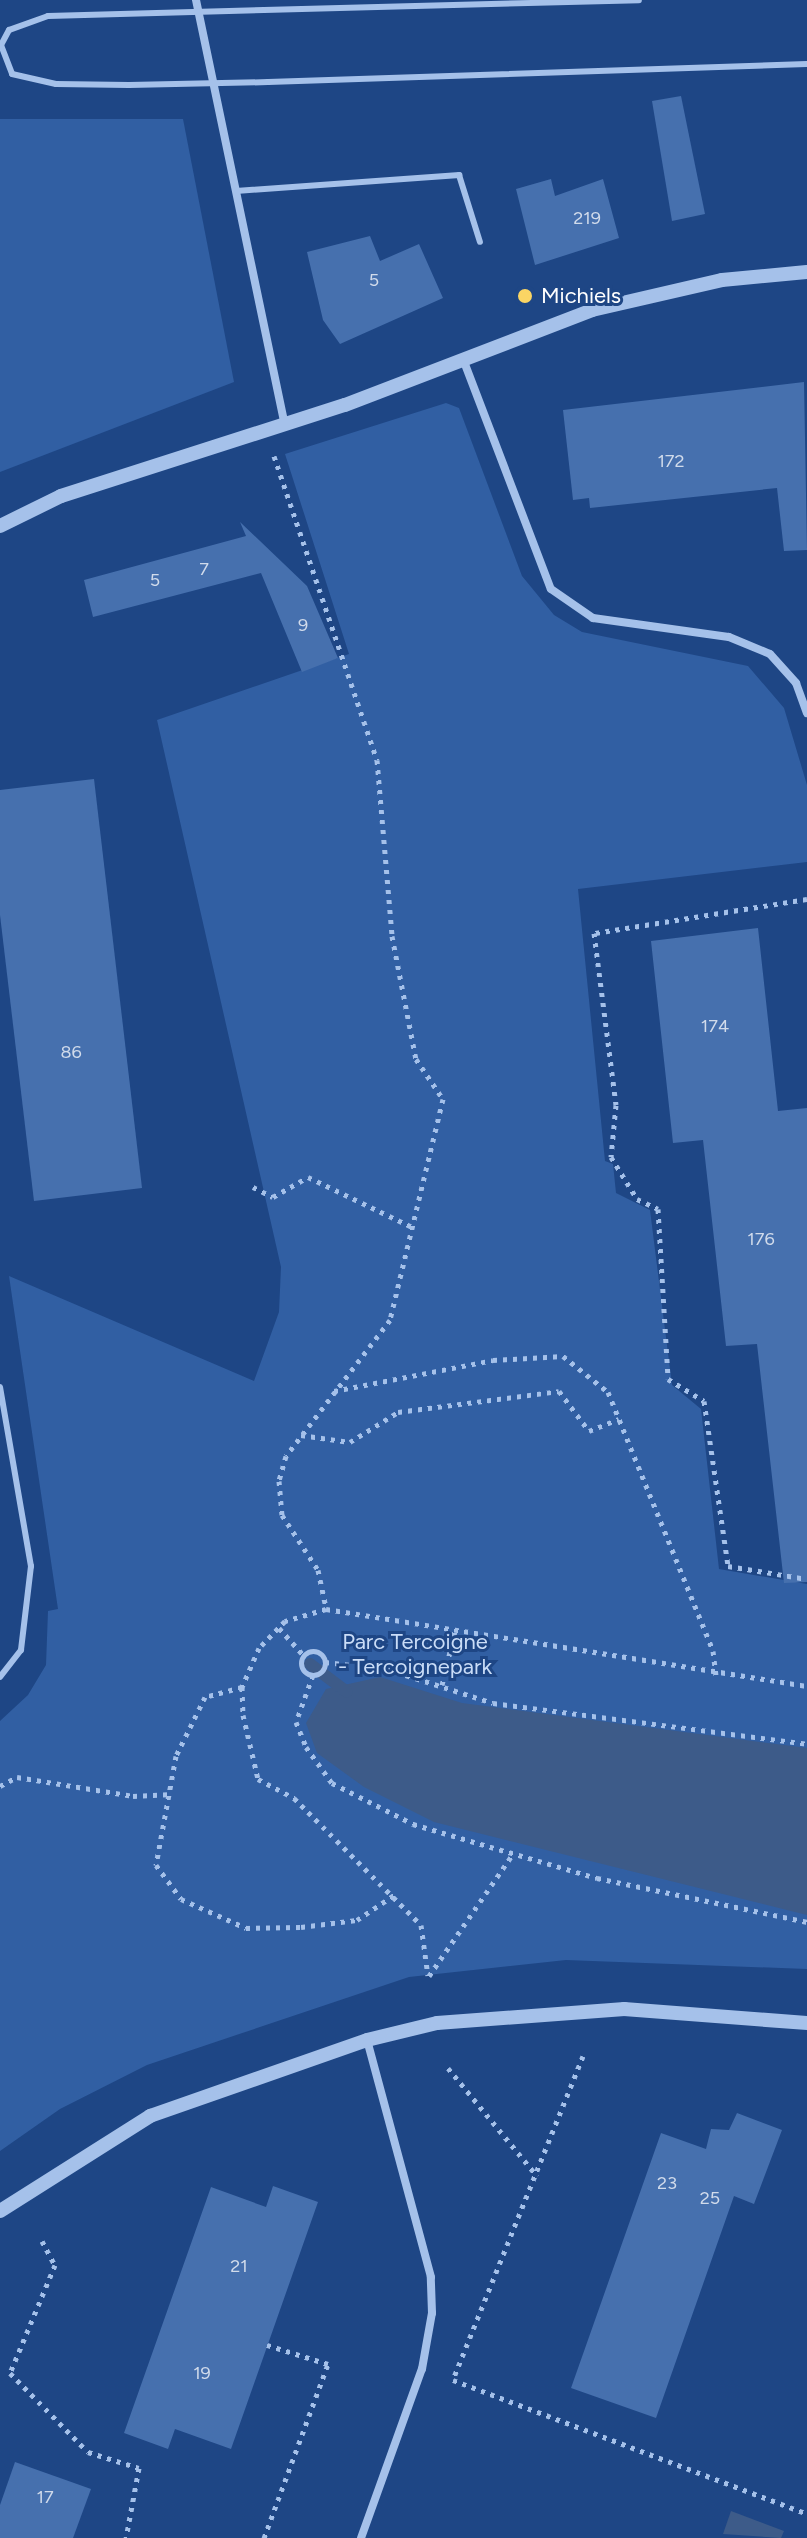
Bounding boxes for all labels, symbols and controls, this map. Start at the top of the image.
house number: 219 [573,207,601,229]
house number: 5 [369,269,379,291]
place label: Michiels [541,283,621,309]
marker: Michiels [516,287,534,305]
house number: 172 [657,450,685,472]
house number: 7 [199,558,209,580]
house number: 5 [150,569,160,591]
house number: 9 [298,614,308,636]
house number: 174 [701,1015,729,1037]
house number: 86 [60,1041,82,1063]
house number: 176 [747,1228,775,1250]
park label: Parc Tercoigne - Tercoignepark [338,1628,492,1680]
house number: 23 [657,2172,677,2194]
house number: 25 [700,2187,720,2209]
house number: 21 [230,2255,248,2277]
house number: 19 [193,2362,211,2384]
house number: 17 [36,2486,54,2508]

